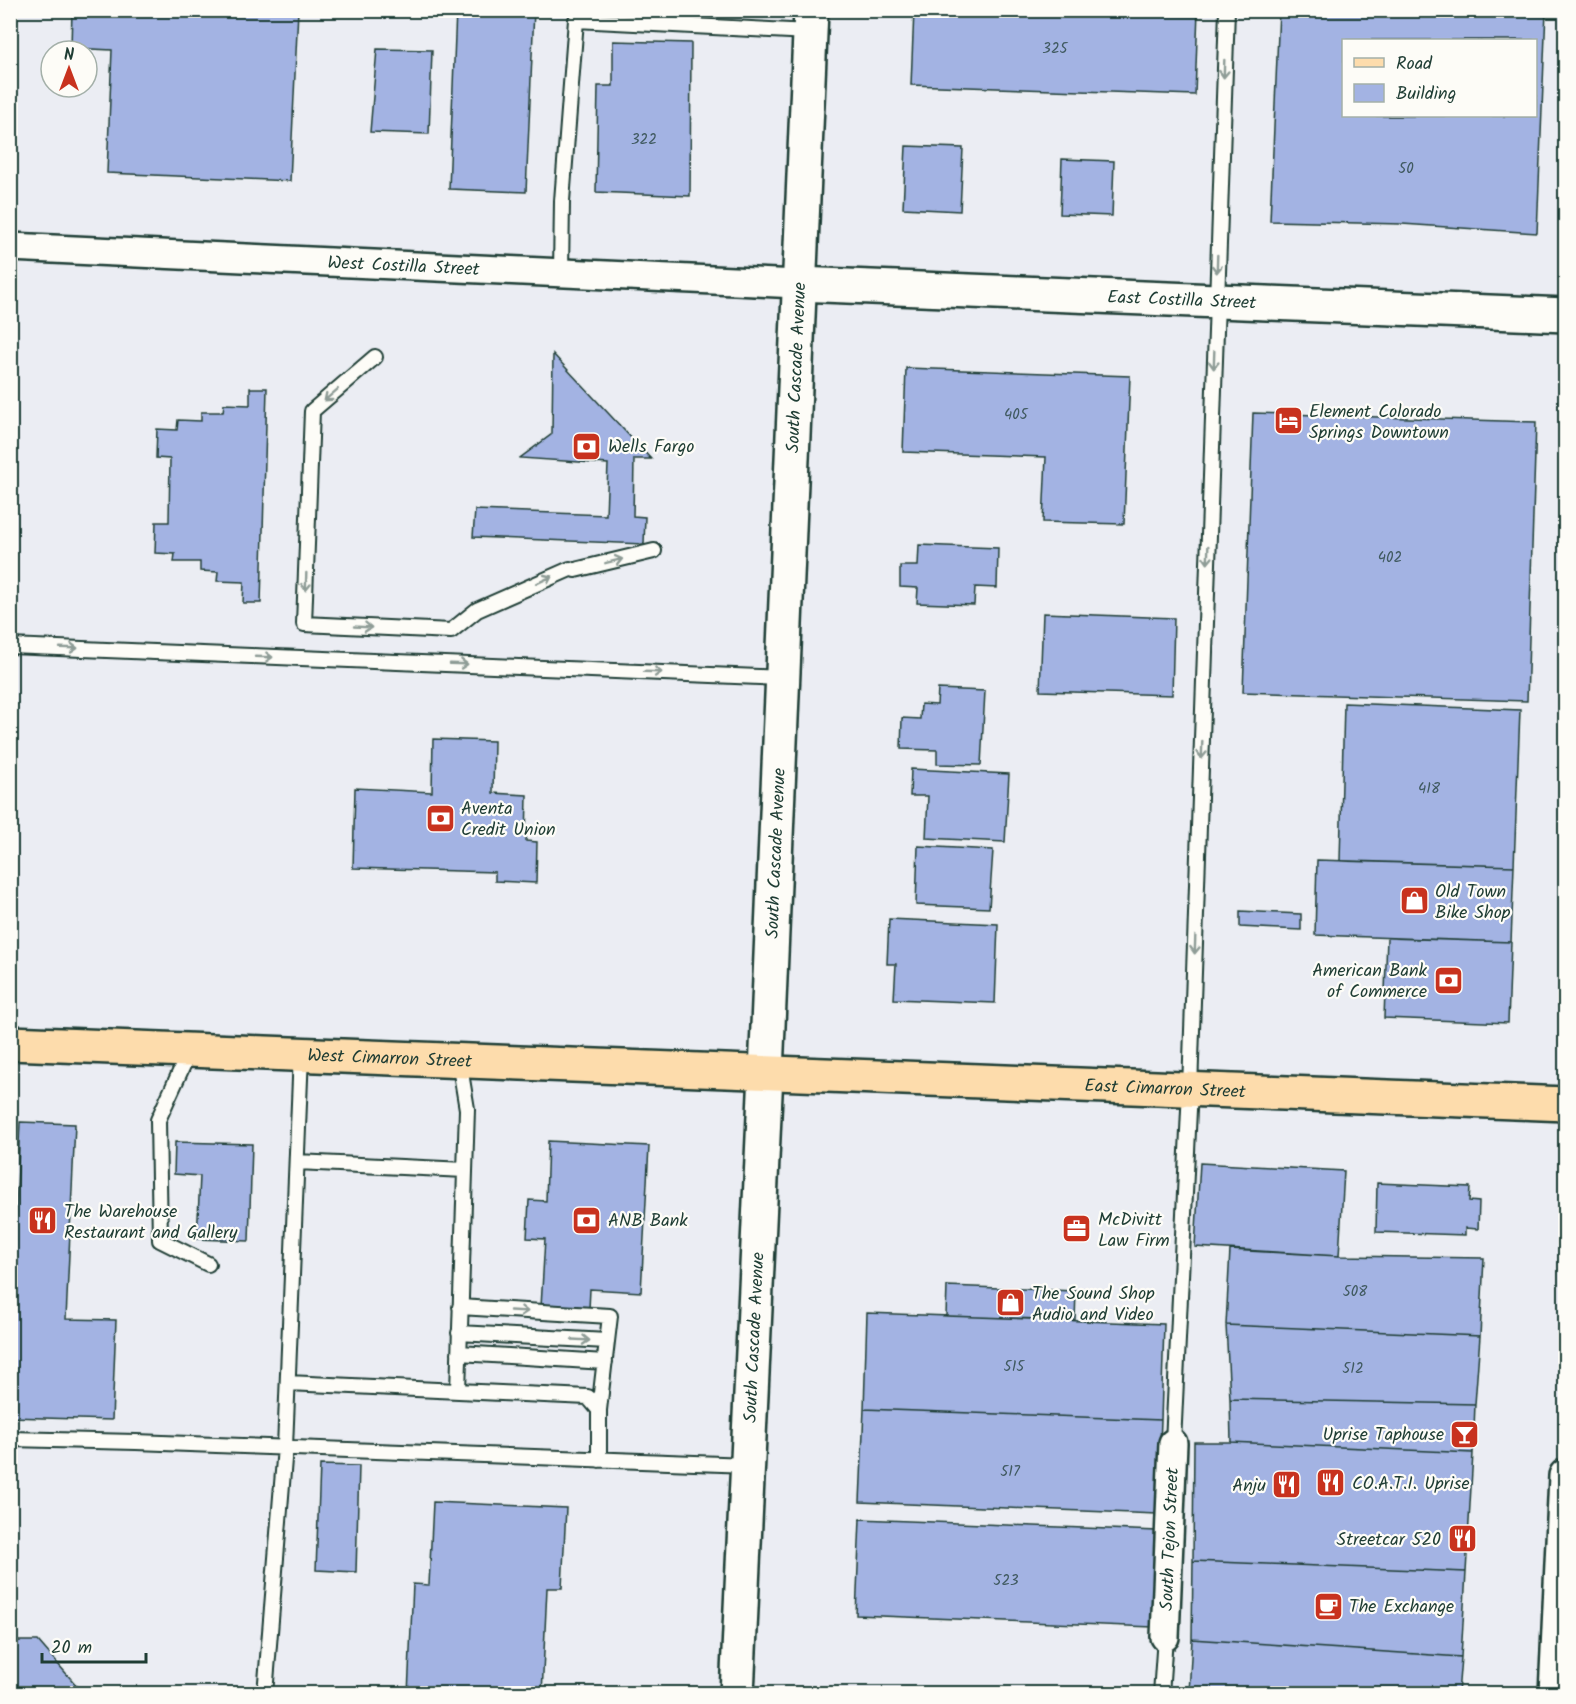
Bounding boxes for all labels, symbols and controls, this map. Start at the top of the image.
house number: 325 [1042,37,1069,61]
north arrow [39,39,99,99]
legend [1342,39,1537,117]
text: N [64,43,74,68]
text: Road [1396,50,1433,79]
one-way arrow [1219,58,1230,78]
text: Building [1396,80,1456,109]
house number: 322 [631,128,657,152]
house number: 50 [1398,157,1414,181]
street label: West Costilla Street [327,249,481,285]
one-way arrow [1212,253,1223,273]
street label: South Cascade Avenue [779,282,815,454]
street label: East Costilla Street [1107,283,1258,319]
one-way arrow [1209,349,1220,369]
one-way arrow [324,388,339,402]
place label: Element Colorado Springs Downtown [1309,398,1449,448]
house number: 405 [1004,403,1029,427]
hotel icon: Element Colorado Springs Downtown [1272,405,1304,437]
bank icon: Wells Fargo [571,430,603,462]
place label: Wells Fargo [608,433,694,462]
one-way arrow [1202,544,1214,564]
house number: 402 [1378,546,1402,570]
one-way arrow [604,554,623,566]
one-way arrow [300,571,312,591]
one-way arrow [534,573,552,585]
one-way arrow [352,621,372,632]
one-way arrow [58,643,78,654]
one-way arrow [253,651,273,662]
one-way arrow [448,659,468,670]
one-way arrow [643,667,663,678]
one-way arrow [1196,739,1207,759]
street label: South Cascade Avenue [759,767,795,939]
house number: 418 [1418,777,1441,801]
place label: Aventa Credit Union [461,795,556,845]
bank icon: Aventa Credit Union [424,802,456,834]
place label: Old Town Bike Shop [1435,878,1511,928]
shop icon: Old Town Bike Shop [1398,885,1430,917]
one-way arrow [1189,934,1201,954]
place label: American Bank of Commerce [1312,957,1428,1007]
bank icon: American Bank of Commerce [1432,964,1464,996]
street label: West Cimarron Street [307,1042,473,1077]
street label: East Cimarron Street [1084,1072,1247,1107]
place label: The Warehouse Restaurant and Gallery [64,1198,238,1248]
bank icon: ANB Bank [571,1204,603,1236]
restaurant icon: The Warehouse Restaurant and Gallery [27,1205,59,1237]
place label: McDivitt Law Firm [1098,1206,1170,1256]
place label: ANB Bank [608,1207,688,1236]
office icon: McDivitt Law Firm [1061,1213,1093,1245]
street label: South Cascade Avenue [737,1251,774,1424]
place label: The Sound Shop Audio and Video [1032,1280,1155,1330]
house number: 508 [1343,1280,1368,1304]
shop icon: The Sound Shop Audio and Video [995,1287,1027,1319]
one-way arrow [508,1305,528,1316]
one-way arrow [570,1334,590,1345]
house number: 515 [1004,1355,1025,1379]
house number: 512 [1342,1357,1364,1381]
bar icon: Uprise Taphouse [1449,1418,1481,1450]
place label: Uprise Taphouse [1323,1421,1444,1450]
house number: 517 [1000,1460,1021,1484]
street label: South Tejon Street [1153,1466,1188,1611]
restaurant icon: CO.A.T.I. Uprise [1315,1467,1347,1499]
restaurant icon: Anju [1271,1469,1303,1501]
place label: CO.A.T.I. Uprise [1352,1470,1470,1499]
place label: Anju [1232,1472,1266,1501]
restaurant icon: Streetcar 520 [1446,1523,1478,1555]
place label: Streetcar 520 [1337,1526,1441,1555]
house number: 523 [993,1569,1019,1593]
cafe icon: The Exchange [1312,1590,1344,1622]
place label: The Exchange [1349,1593,1454,1622]
scale bar [42,1626,146,1664]
text: 20 m [51,1634,92,1663]

